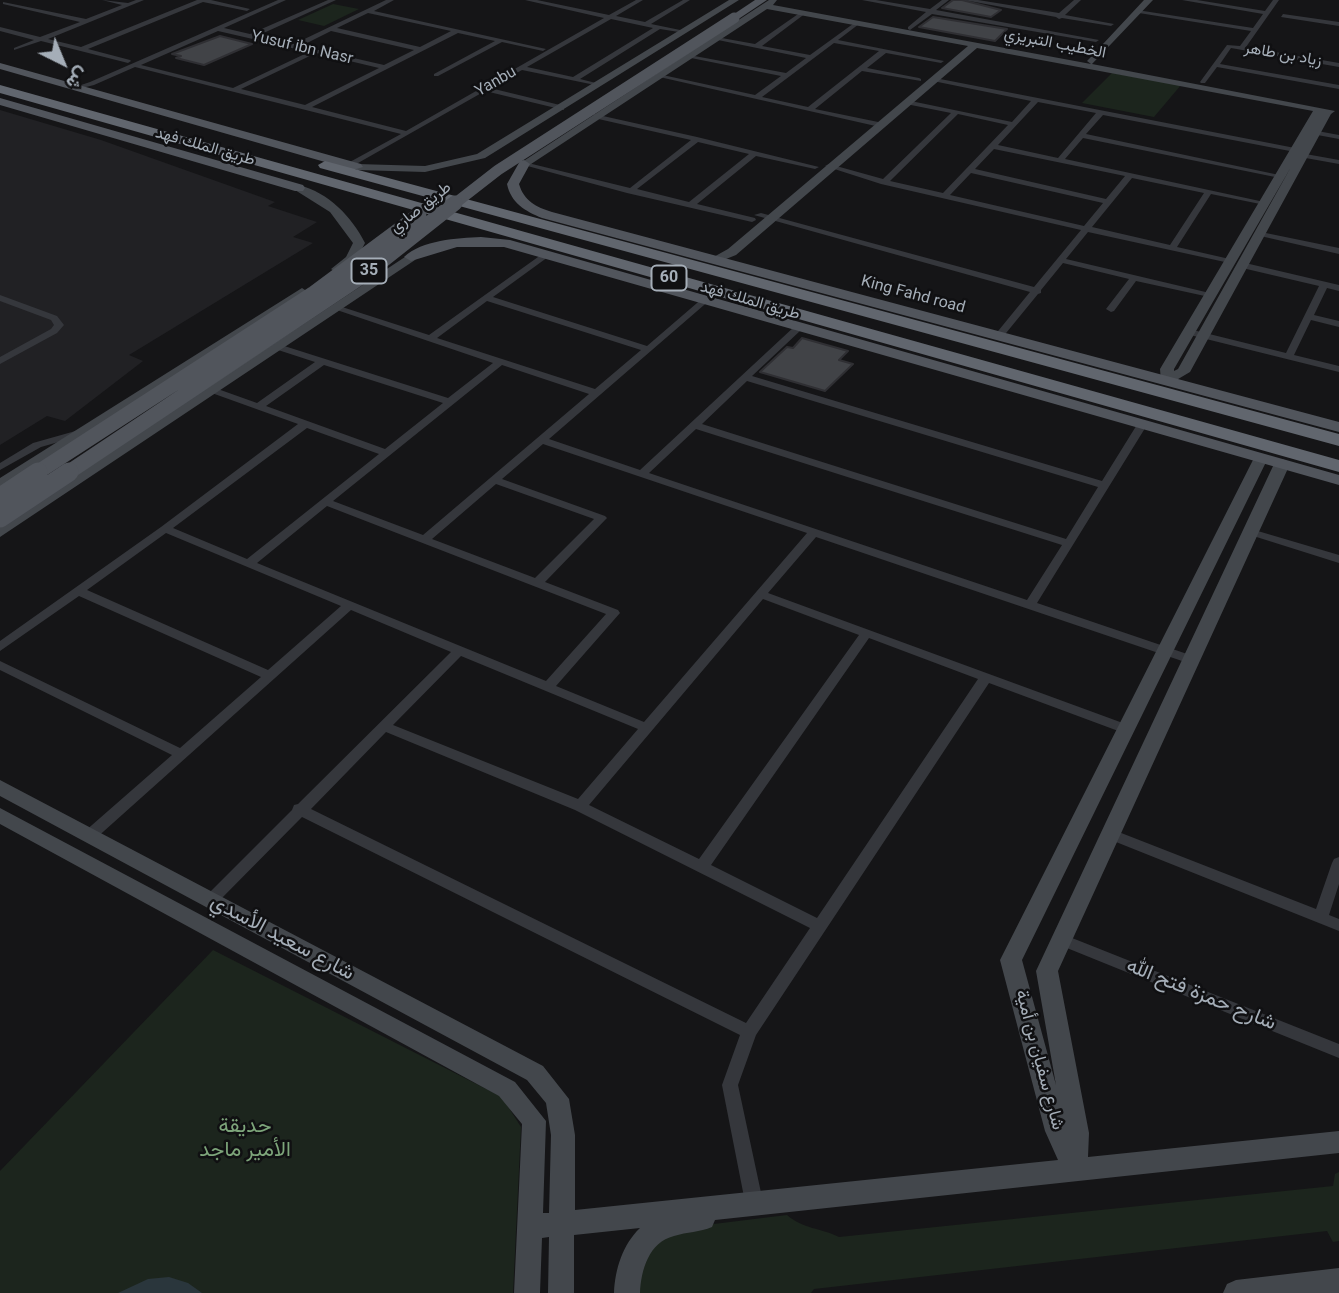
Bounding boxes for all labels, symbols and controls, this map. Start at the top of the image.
street label: الخطيب التبريزي [1002,25,1108,63]
street label: Yusuf ibn Nasr [249,27,355,69]
north arrow [28,28,98,98]
street label: زياد بن طاهر [1243,39,1323,71]
text: ش [61,63,94,95]
street label: Yanbu [472,63,520,101]
street label: طريق الملك فهد [153,124,257,170]
street label: طريق صاري [387,178,455,238]
road number: 35 [352,258,386,284]
road number: 60 [652,266,686,290]
street label: King Fahd road [859,272,967,318]
street label: طريق الملك فهد [698,278,802,324]
street label: شارع سعيد الأسدي [206,889,358,987]
street label: شارح حمزة فتح الله [1122,953,1280,1037]
street label: شارع سفيان بن أمية [1010,988,1068,1132]
park label: حديقة الأمير ماجد [199,1114,291,1164]

